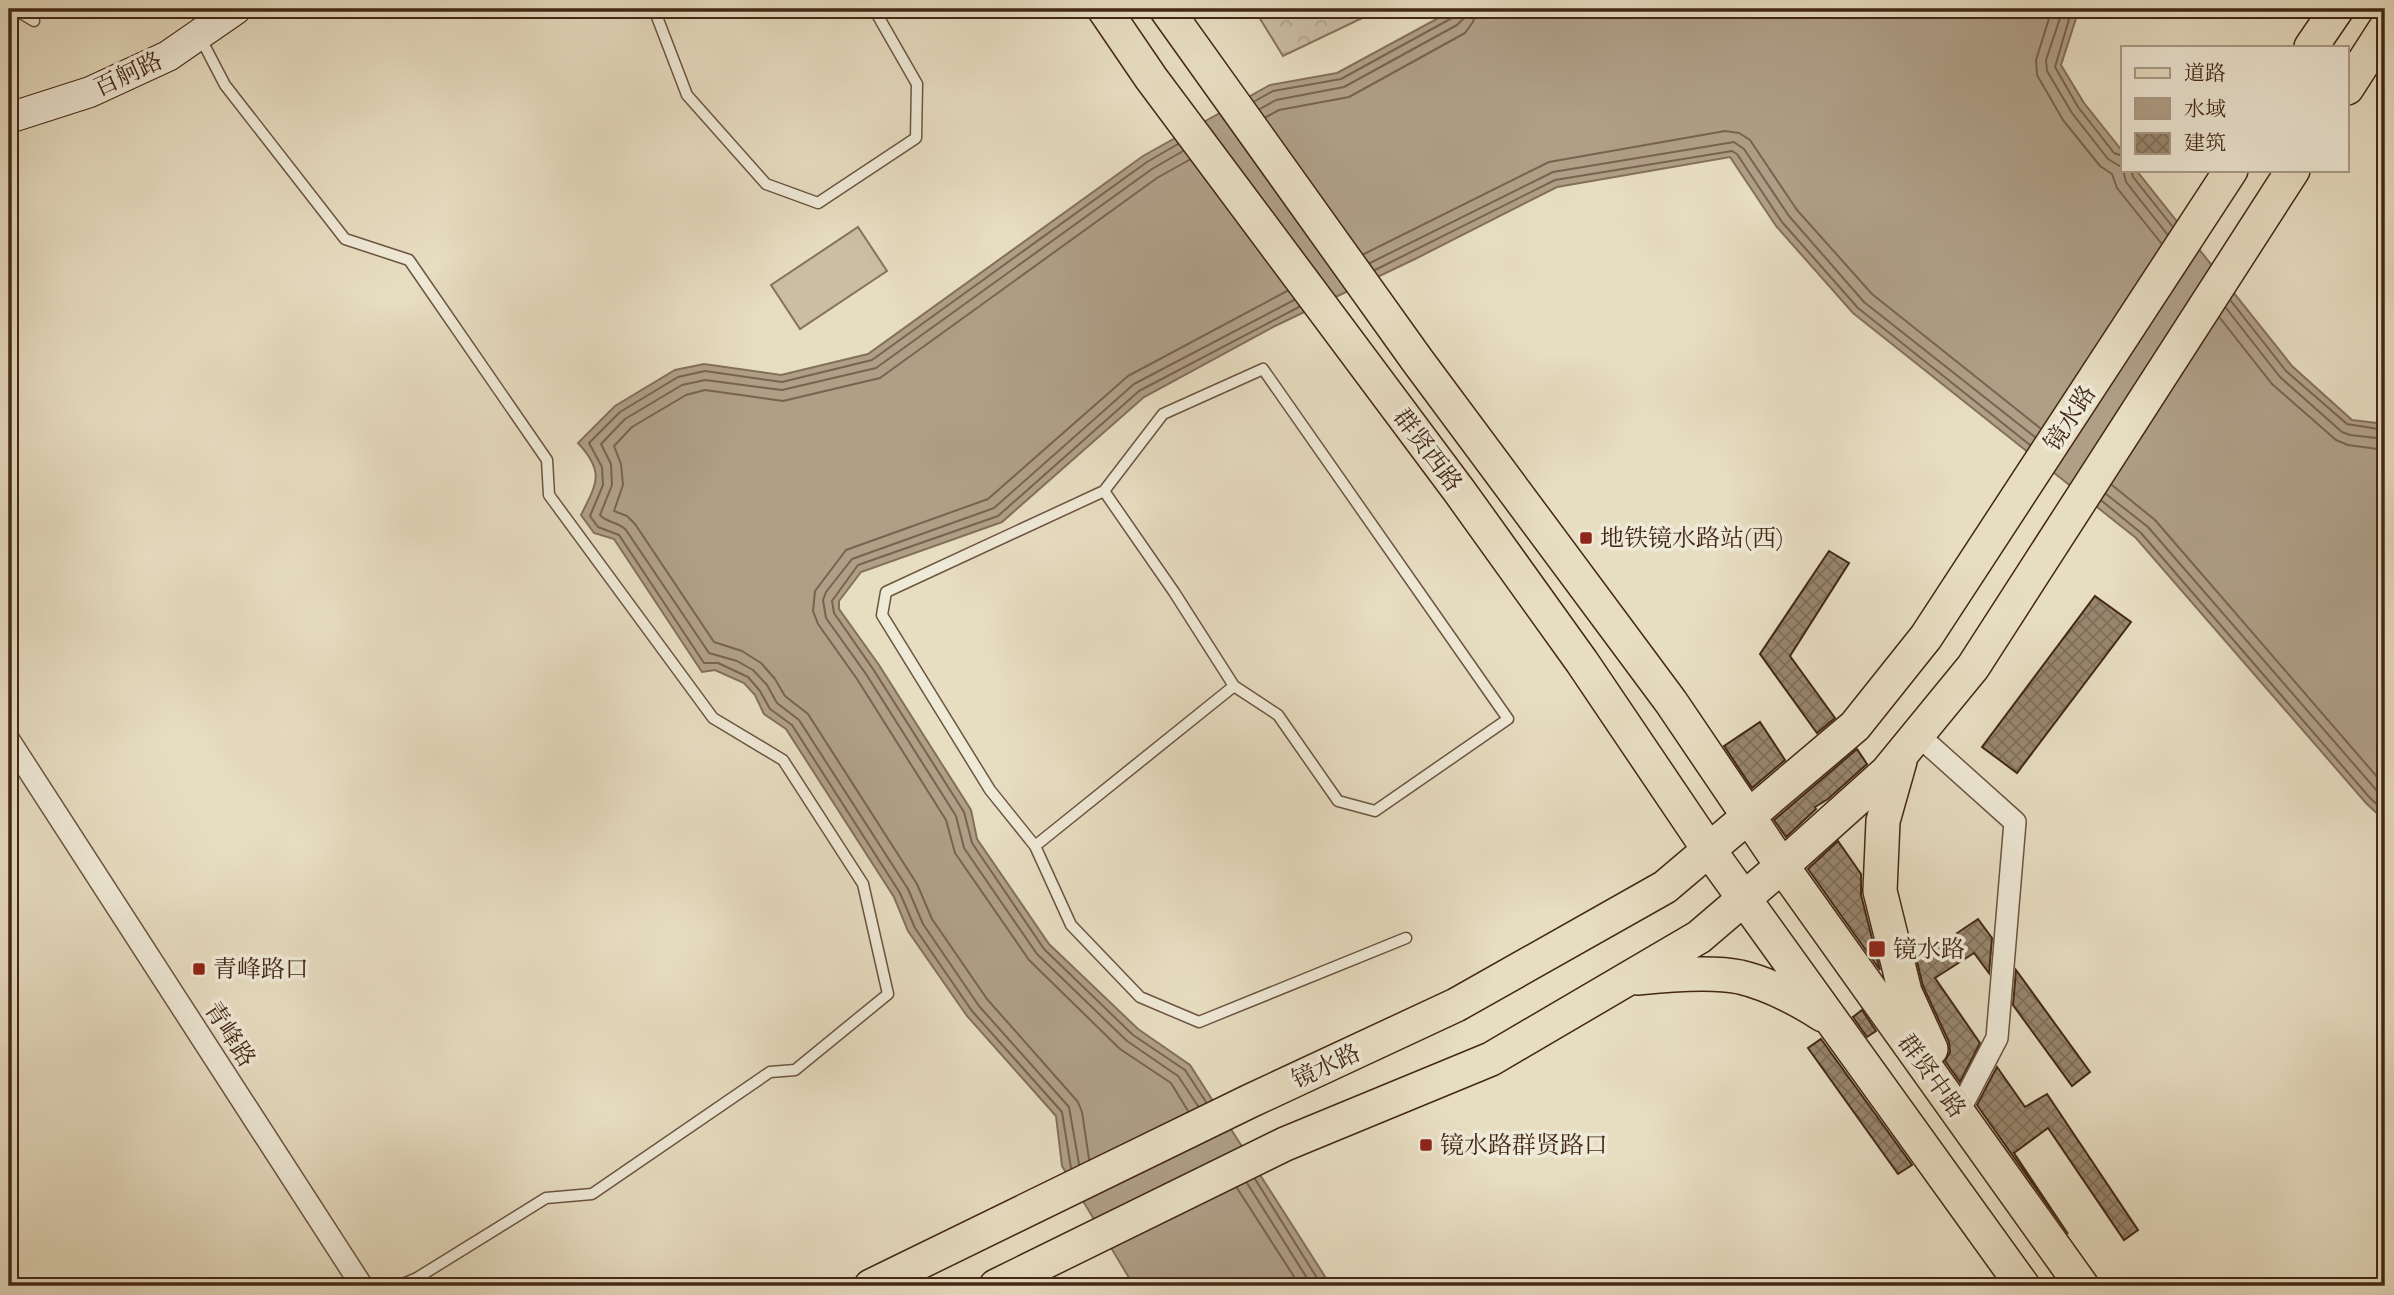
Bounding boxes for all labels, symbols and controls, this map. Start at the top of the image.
street label: 百舸路 [89,45,169,106]
legend [2121,46,2348,172]
text: 道路 [2184,60,2226,90]
text: 水域 [2184,96,2226,126]
text: 建筑 [2184,130,2226,160]
street label: 镜水路 [2038,380,2106,459]
street label: 群贤西路 [1384,403,1469,500]
place label: 地铁镜水路站(西) [1600,523,1784,557]
marker: 地铁镜水路站(西) [1578,530,1594,546]
place label: 镜水路 [1893,934,1965,968]
marker: 镜水路 [1867,939,1887,959]
place label: 青峰路口 [213,954,309,988]
marker: 青峰路口 [191,961,207,977]
street label: 青峰路 [194,996,262,1075]
street label: 群贤中路 [1888,1028,1972,1126]
street label: 镜水路 [1287,1037,1367,1098]
place label: 镜水路群贤路口 [1440,1130,1608,1164]
marker: 镜水路群贤路口 [1418,1137,1434,1153]

